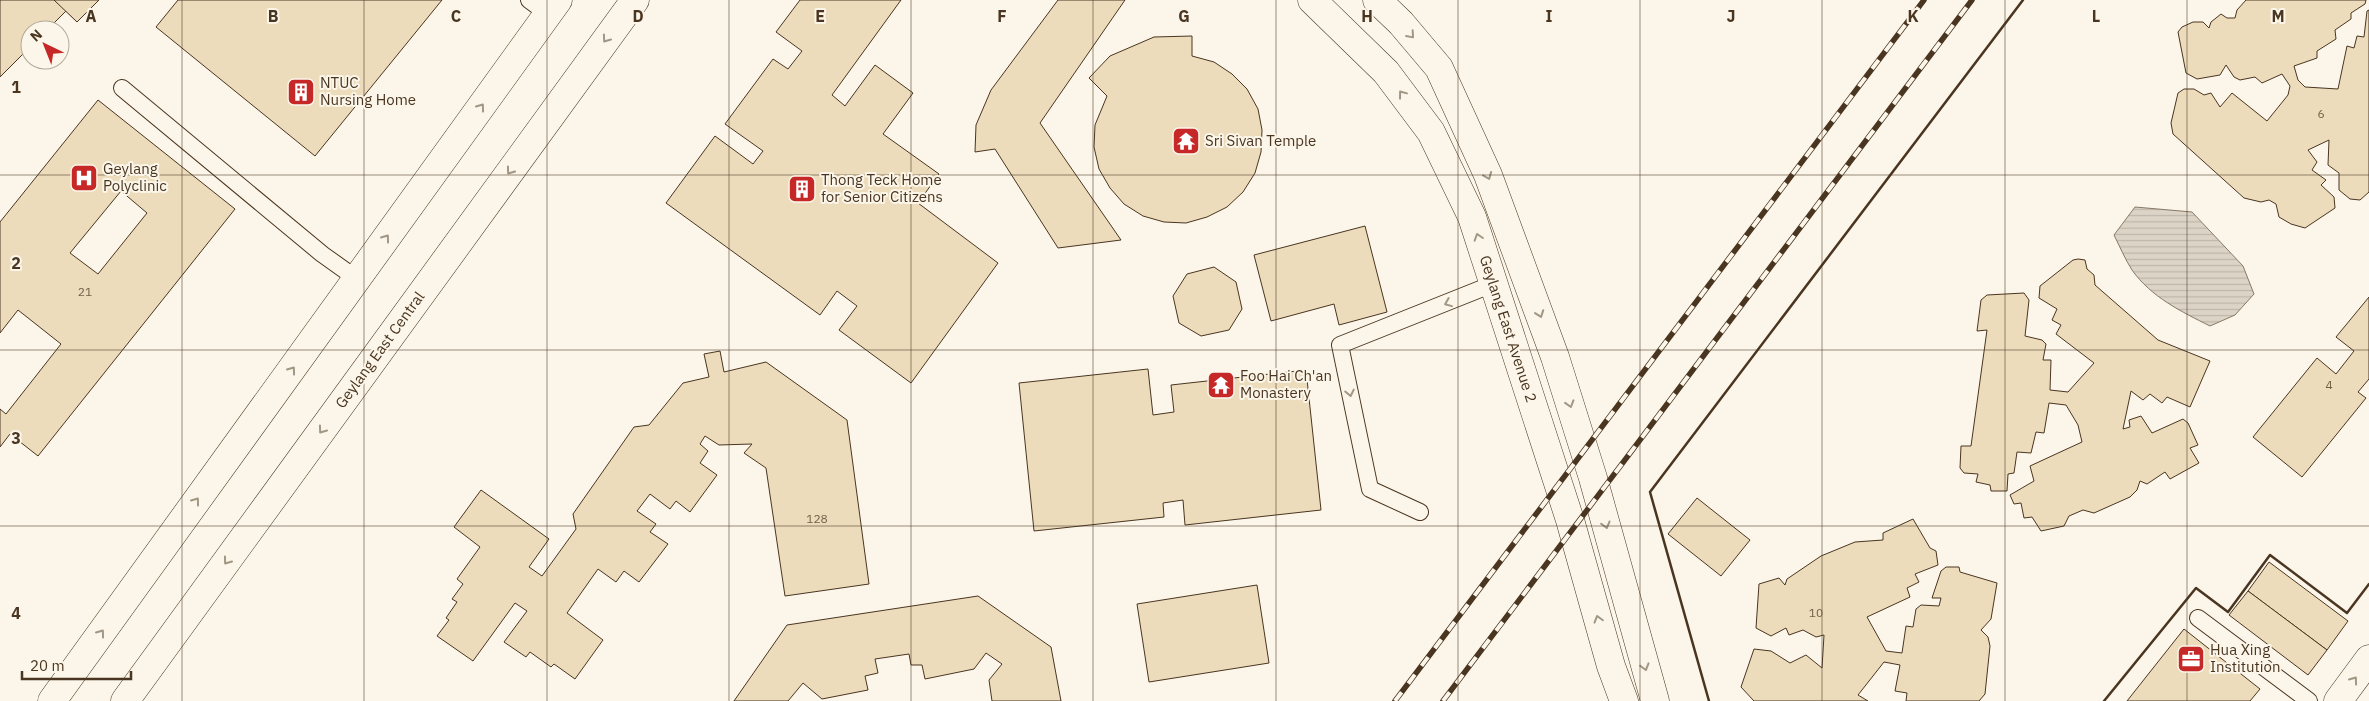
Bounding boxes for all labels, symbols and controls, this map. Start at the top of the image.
text: A [86,6,97,26]
text: B [268,6,279,26]
text: C [451,6,461,26]
text: D [632,6,644,26]
text: E [815,6,825,26]
text: F [997,6,1007,26]
text: G [1178,6,1190,26]
text: H [1361,6,1373,26]
text: I [1546,6,1553,26]
text: J [1727,6,1735,26]
text: K [1907,6,1919,26]
text: L [2092,6,2100,26]
text: M [2271,6,2285,26]
north arrow [20,20,70,70]
text: N [26,25,46,46]
one-way arrow [1405,29,1414,38]
one-way arrow [603,33,612,43]
place label: NTUC Nursing Home [320,73,416,109]
text: 1 [11,77,21,97]
building icon: NTUC Nursing Home [286,77,316,107]
one-way arrow [1399,90,1408,100]
one-way arrow [475,103,484,113]
house number: 6 [2317,106,2325,121]
temple icon: Sri Sivan Temple [1171,126,1201,156]
place label: Sri Sivan Temple [1205,131,1316,150]
place label: Geylang Polyclinic [103,159,167,195]
hospital icon: Geylang Polyclinic [69,163,99,193]
one-way arrow [508,165,516,174]
place label: Thong Teck Home for Senior Citizens [821,170,943,206]
one-way arrow [1483,172,1493,180]
building icon: Thong Teck Home for Senior Citizens [787,174,817,204]
one-way arrow [1474,233,1484,241]
one-way arrow [380,234,389,244]
text: 2 [11,253,21,273]
street label: Geylang East Avenue 2 [1476,253,1541,405]
house number: 21 [78,284,92,299]
street label: Geylang East Central [331,288,428,412]
one-way arrow [1444,296,1453,307]
one-way arrow [1534,309,1544,317]
one-way arrow [286,366,295,376]
place label: Foo Hai Ch'an Monastery [1240,366,1332,402]
temple icon: Foo Hai Ch'an Monastery [1206,370,1236,400]
house number: 4 [2325,377,2333,392]
one-way arrow [1344,389,1355,398]
one-way arrow [1564,399,1574,408]
one-way arrow [320,424,328,433]
text: 3 [11,428,21,448]
one-way arrow [190,498,200,507]
house number: 128 [806,511,828,526]
one-way arrow [1600,521,1610,529]
one-way arrow [224,555,233,565]
text: 4 [11,603,21,623]
house number: 10 [1809,605,1823,620]
one-way arrow [1593,614,1604,623]
one-way arrow [95,629,104,639]
place label: Hua Xing Institution [2210,640,2280,676]
office icon: Hua Xing Institution [2176,644,2206,674]
scale bar [22,648,131,680]
text: 20 m [30,656,65,675]
one-way arrow [1639,663,1649,671]
one-way arrow [2348,677,2356,686]

